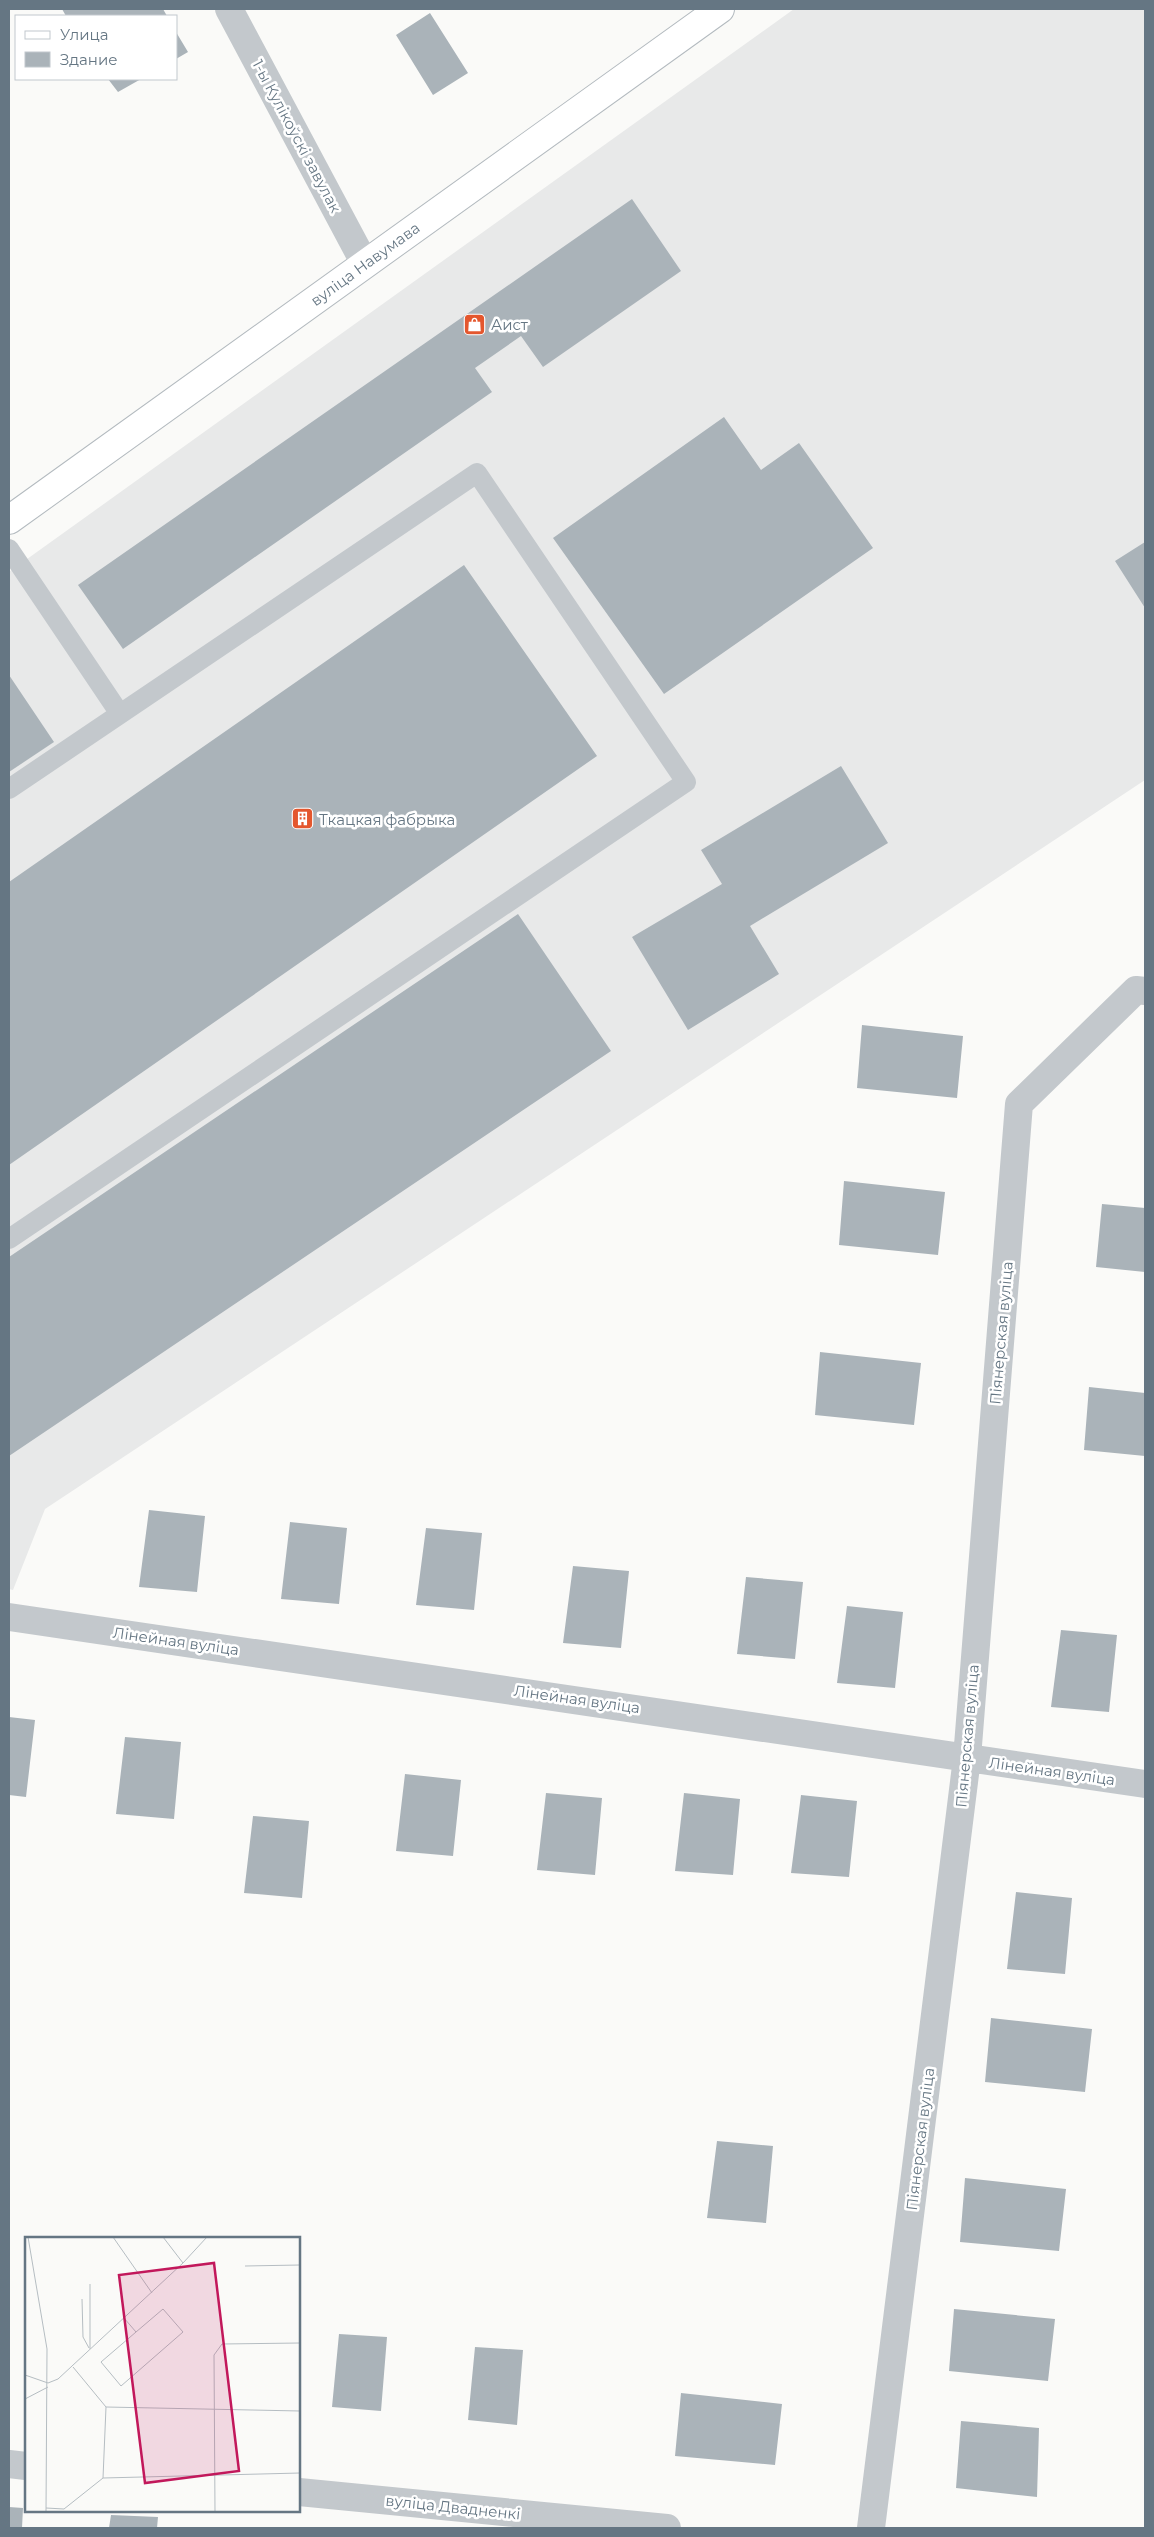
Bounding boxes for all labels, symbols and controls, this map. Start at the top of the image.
legend [15,15,178,80]
text: Улица [60,25,108,44]
text: Здание [60,50,118,69]
street label: 1-ы Кулікоўскі завулак [249,56,346,216]
street label: вуліца Навумава [307,218,423,310]
shop icon: Аист [463,312,487,336]
place label: Аист [491,315,529,334]
building icon: Ткацкая фабрыка [291,807,315,831]
place label: Ткацкая фабрыка [319,810,455,829]
street label: Піянерская вуліца [985,1261,1017,1405]
street label: Лінейная вуліца [112,1623,240,1659]
street label: Піянерская вуліца [951,1664,983,1808]
street label: Лінейная вуліца [513,1681,641,1717]
street label: Лінейная вуліца [988,1753,1116,1789]
street label: Піянерская вуліца [902,2067,938,2211]
inset map [25,2237,300,2512]
street label: вуліца Двадненкі [385,2490,521,2524]

